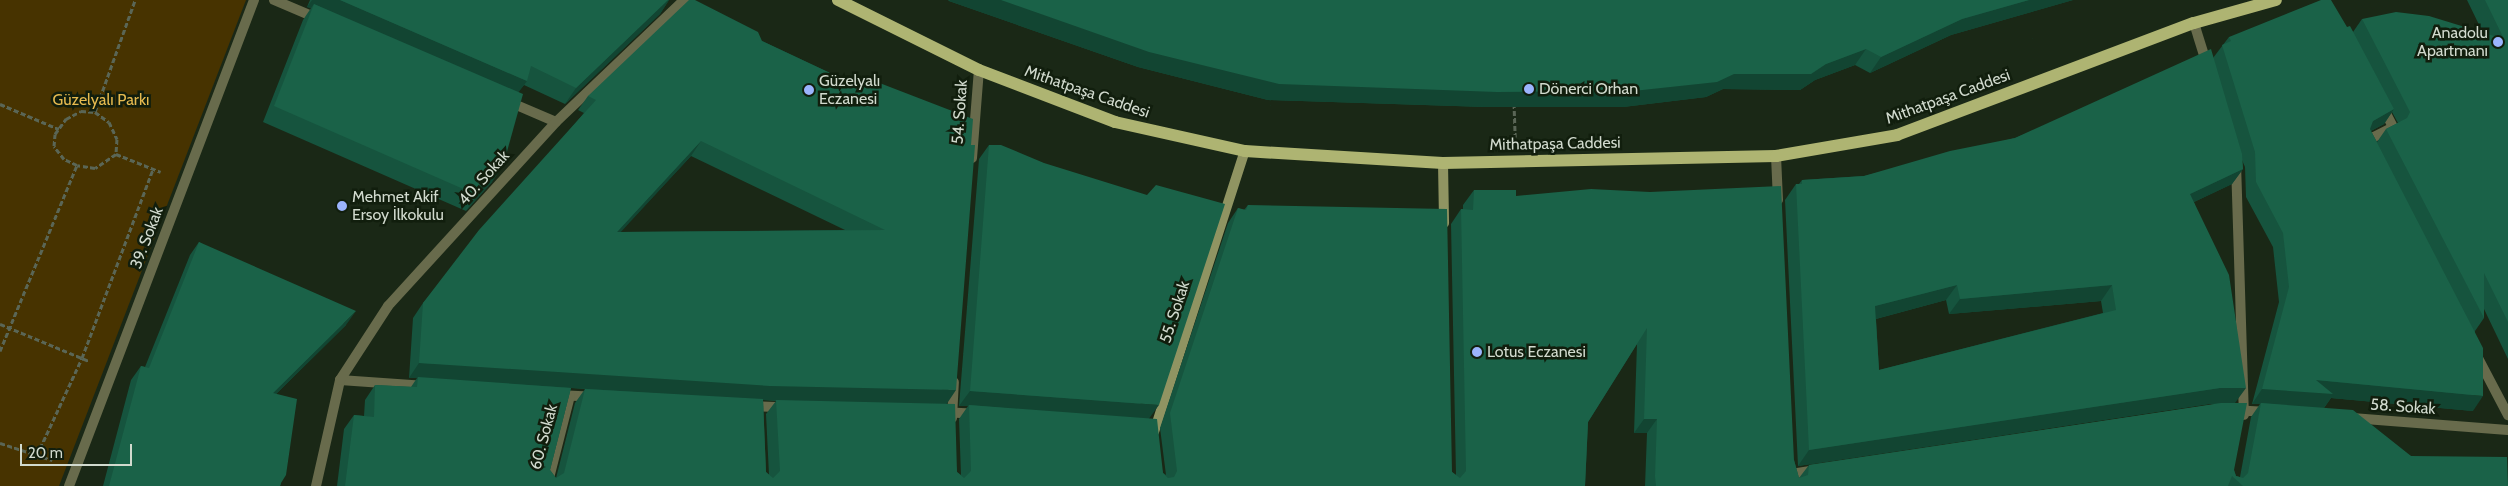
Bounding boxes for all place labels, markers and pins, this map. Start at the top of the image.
place label: Anadolu Apartmanı [2417,23,2488,61]
marker: Anadolu Apartmanı [2492,36,2504,48]
place label: Güzelyalı Eczanesi [819,71,880,109]
place label: Dönerci Orhan [1539,79,1638,99]
marker: Dönerci Orhan [1523,83,1535,95]
marker: Güzelyalı Eczanesi [803,84,815,96]
place label: Mehmet Akif Ersoy İlkokulu [352,187,444,225]
marker: Mehmet Akif Ersoy İlkokulu [336,200,348,212]
place label: Lotus Eczanesi [1487,342,1586,362]
marker: Lotus Eczanesi [1471,346,1483,358]

